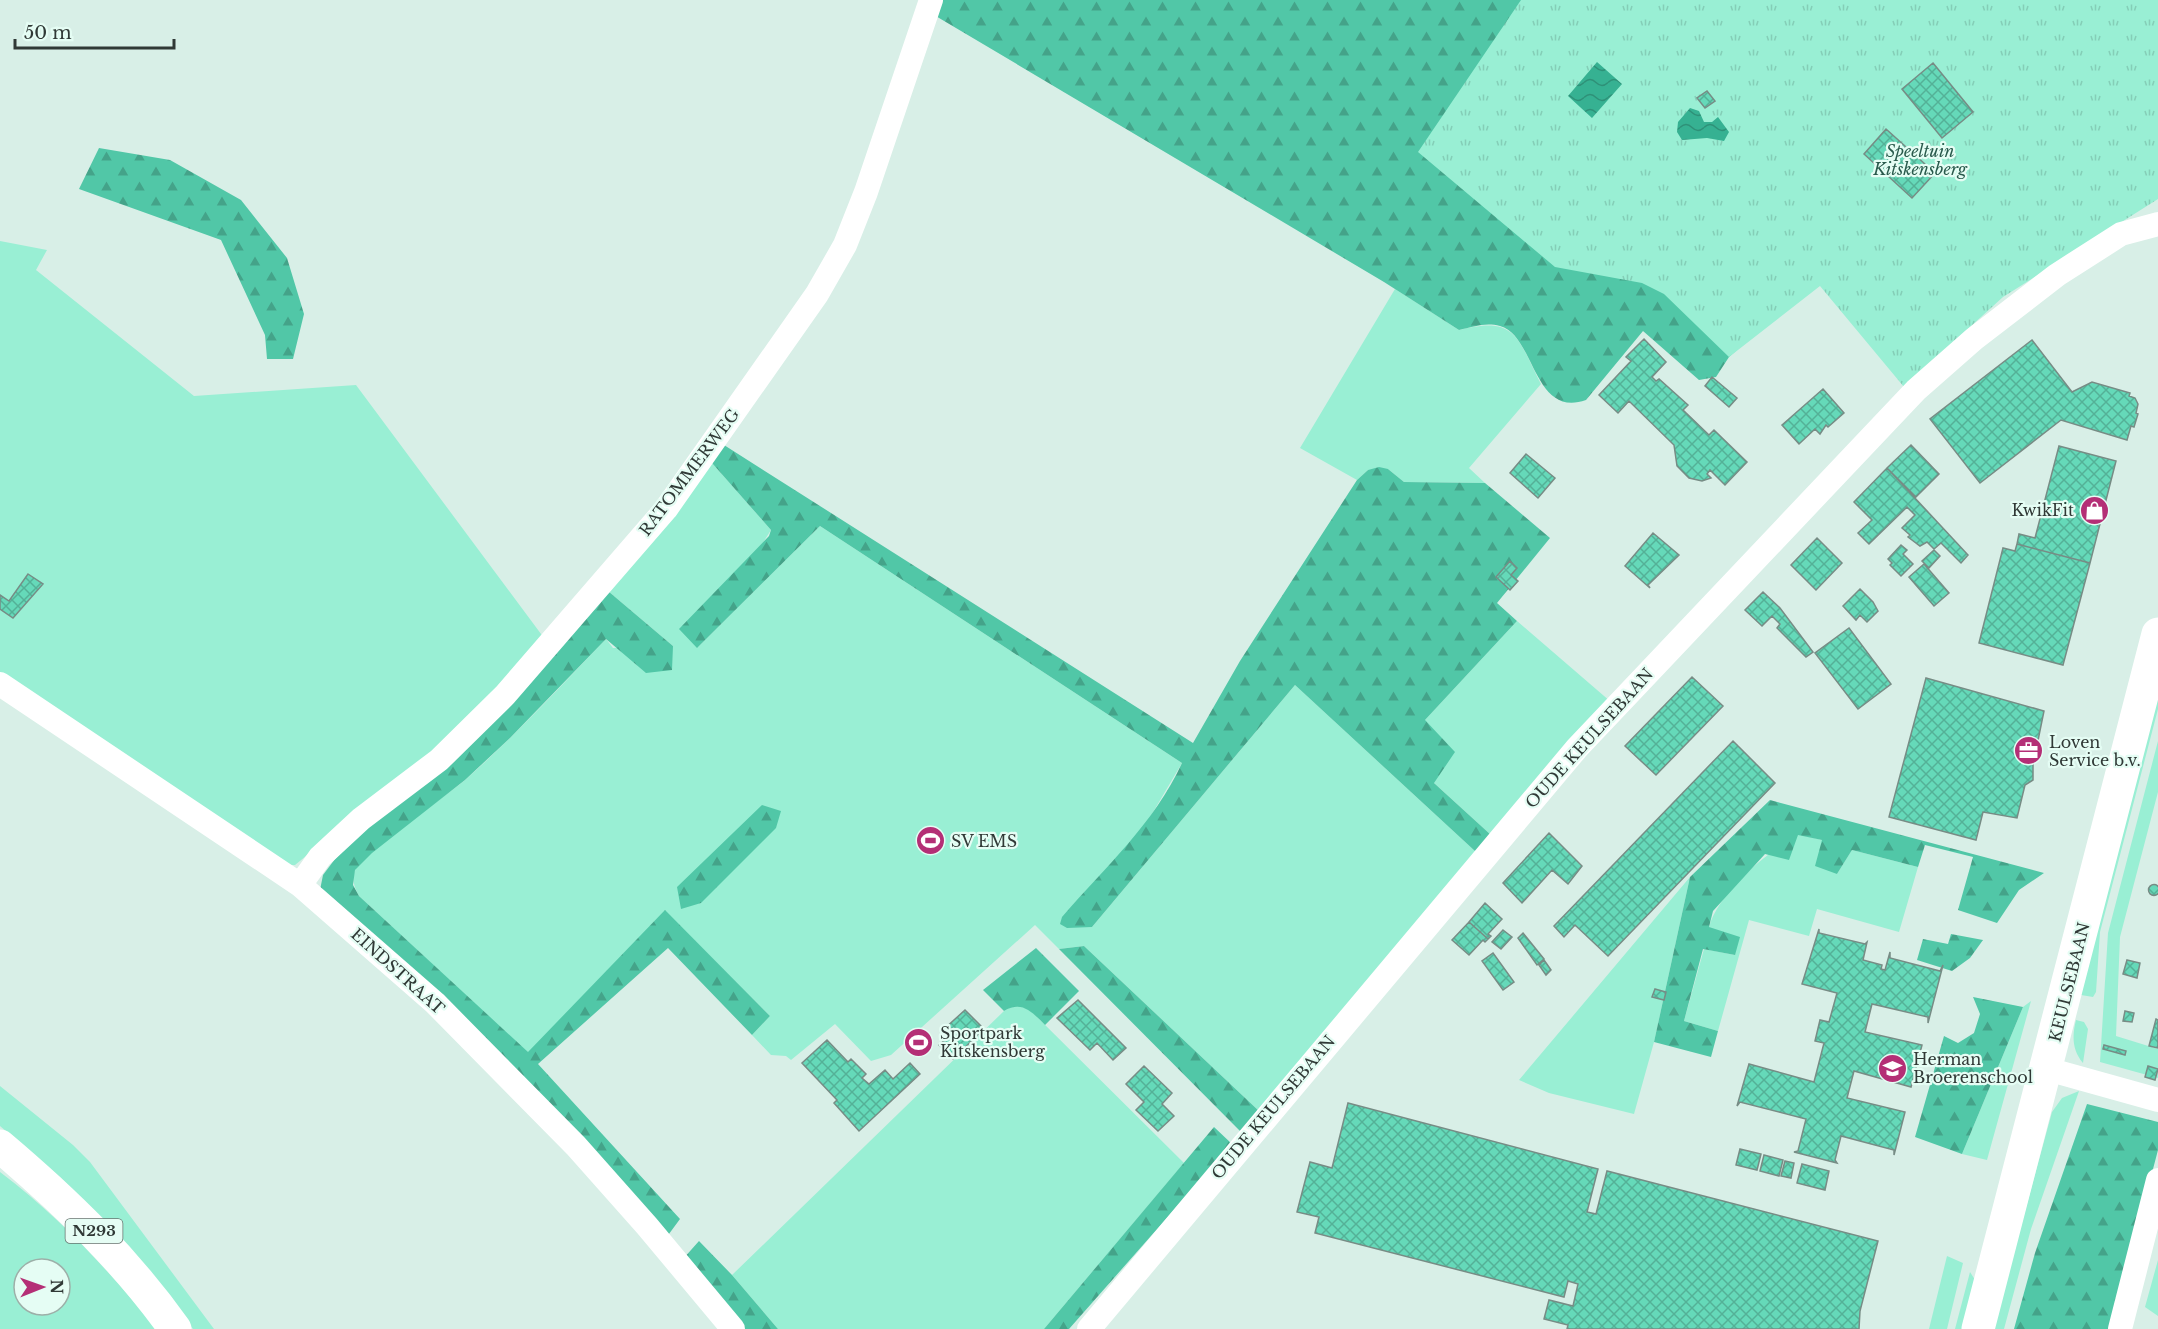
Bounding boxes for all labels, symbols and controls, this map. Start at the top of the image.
scale bar [15,12,174,50]
text: 50 m [24,22,72,44]
park label: Speeltuin Kitskensberg [1872,141,1968,179]
street label: RATOMMERWEG [635,404,743,540]
shop icon: KwikFit [2079,494,2111,526]
place label: KwikFit [2011,500,2074,520]
street label: OUDE KEULSEBAAN [1521,664,1657,812]
place label: Loven Service b.v. [2049,732,2141,770]
office icon: Loven Service b.v. [2012,735,2044,767]
sports icon: SV EMS [914,825,946,857]
place label: SV EMS [951,831,1017,851]
street label: KEULSEBAAN [2044,920,2094,1044]
street label: EINDSTRAAT [347,924,449,1018]
place label: Sportpark Kitskensberg [940,1023,1045,1061]
sports icon: Sportpark Kitskensberg [903,1026,935,1058]
street label: OUDE KEULSEBAAN [1207,1031,1339,1183]
place label: Herman Broerenschool [1913,1049,2033,1087]
school or university icon: Herman Broerenschool [1876,1052,1908,1084]
road number: N293 [66,1219,122,1243]
north arrow [12,1257,72,1317]
text: N [47,1279,67,1294]

